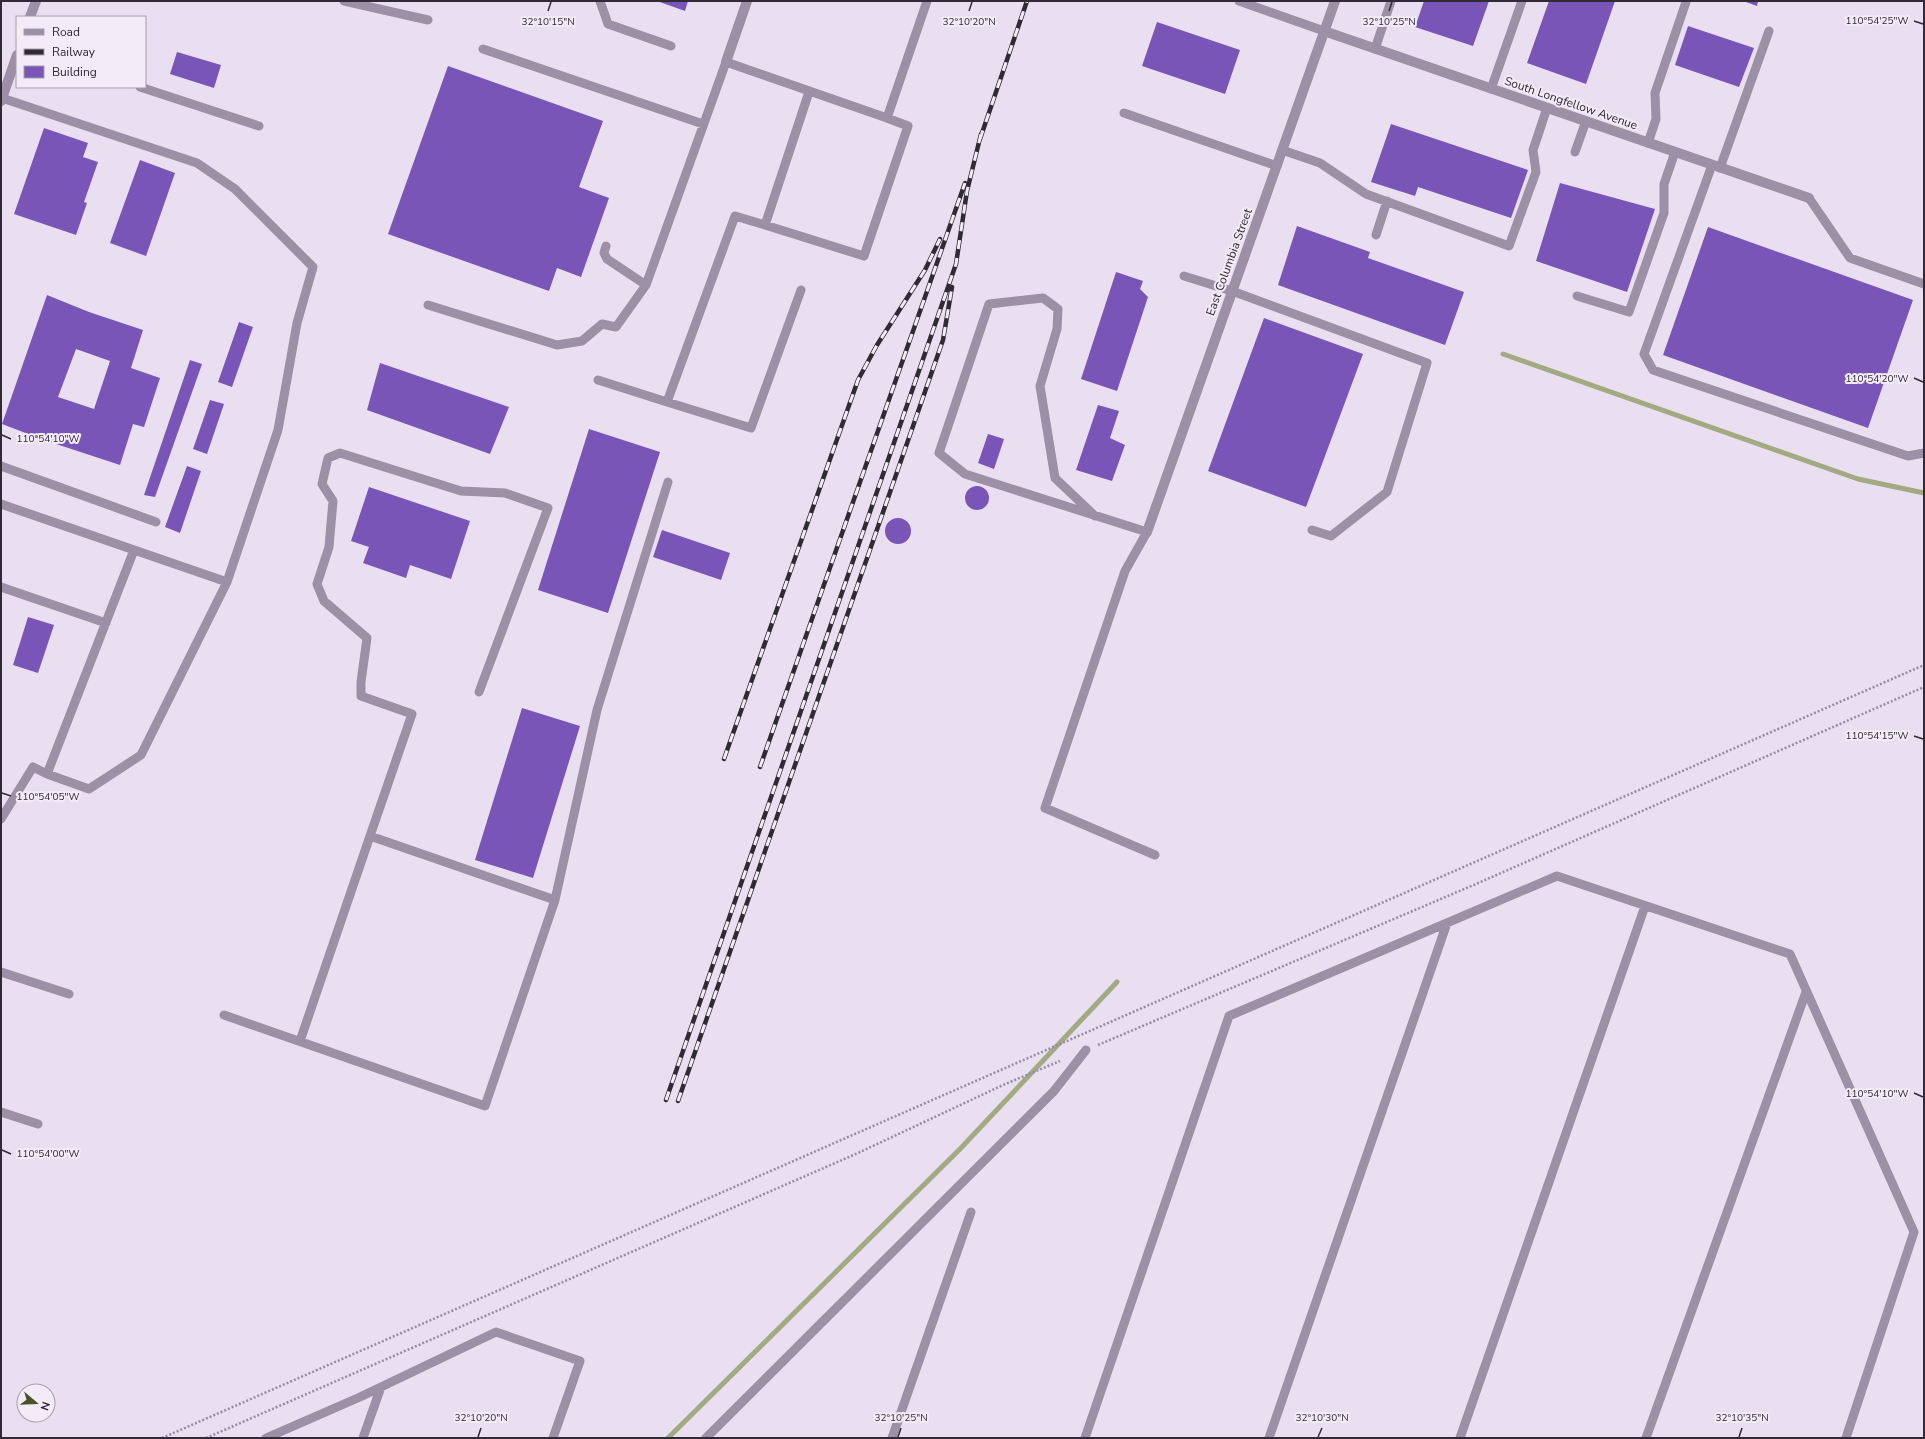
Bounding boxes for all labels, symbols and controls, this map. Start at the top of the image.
text: 110°54'25"W [1846,14,1908,28]
text: 32°10'15"N [521,15,575,29]
text: 32°10'20"N [942,15,996,29]
text: 32°10'25"N [1362,15,1416,29]
legend [16,16,146,88]
text: Road [52,24,80,40]
text: Railway [52,44,96,60]
text: Building [52,64,97,80]
street label: South Longfellow Avenue [1502,73,1640,133]
street label: East Columbia Street [1202,205,1256,318]
text: 110°54'20"W [1846,372,1908,386]
text: 110°54'10"W [17,432,79,446]
text: 110°54'15"W [1846,729,1908,743]
text: 110°54'05"W [17,790,79,804]
text: 110°54'10"W [1846,1087,1908,1101]
text: 110°54'00"W [17,1147,79,1161]
north arrow [16,1383,56,1423]
text: N [37,1400,53,1412]
text: 32°10'20"N [454,1411,508,1425]
text: 32°10'25"N [874,1411,928,1425]
text: 32°10'30"N [1295,1411,1349,1425]
text: 32°10'35"N [1715,1411,1769,1425]

